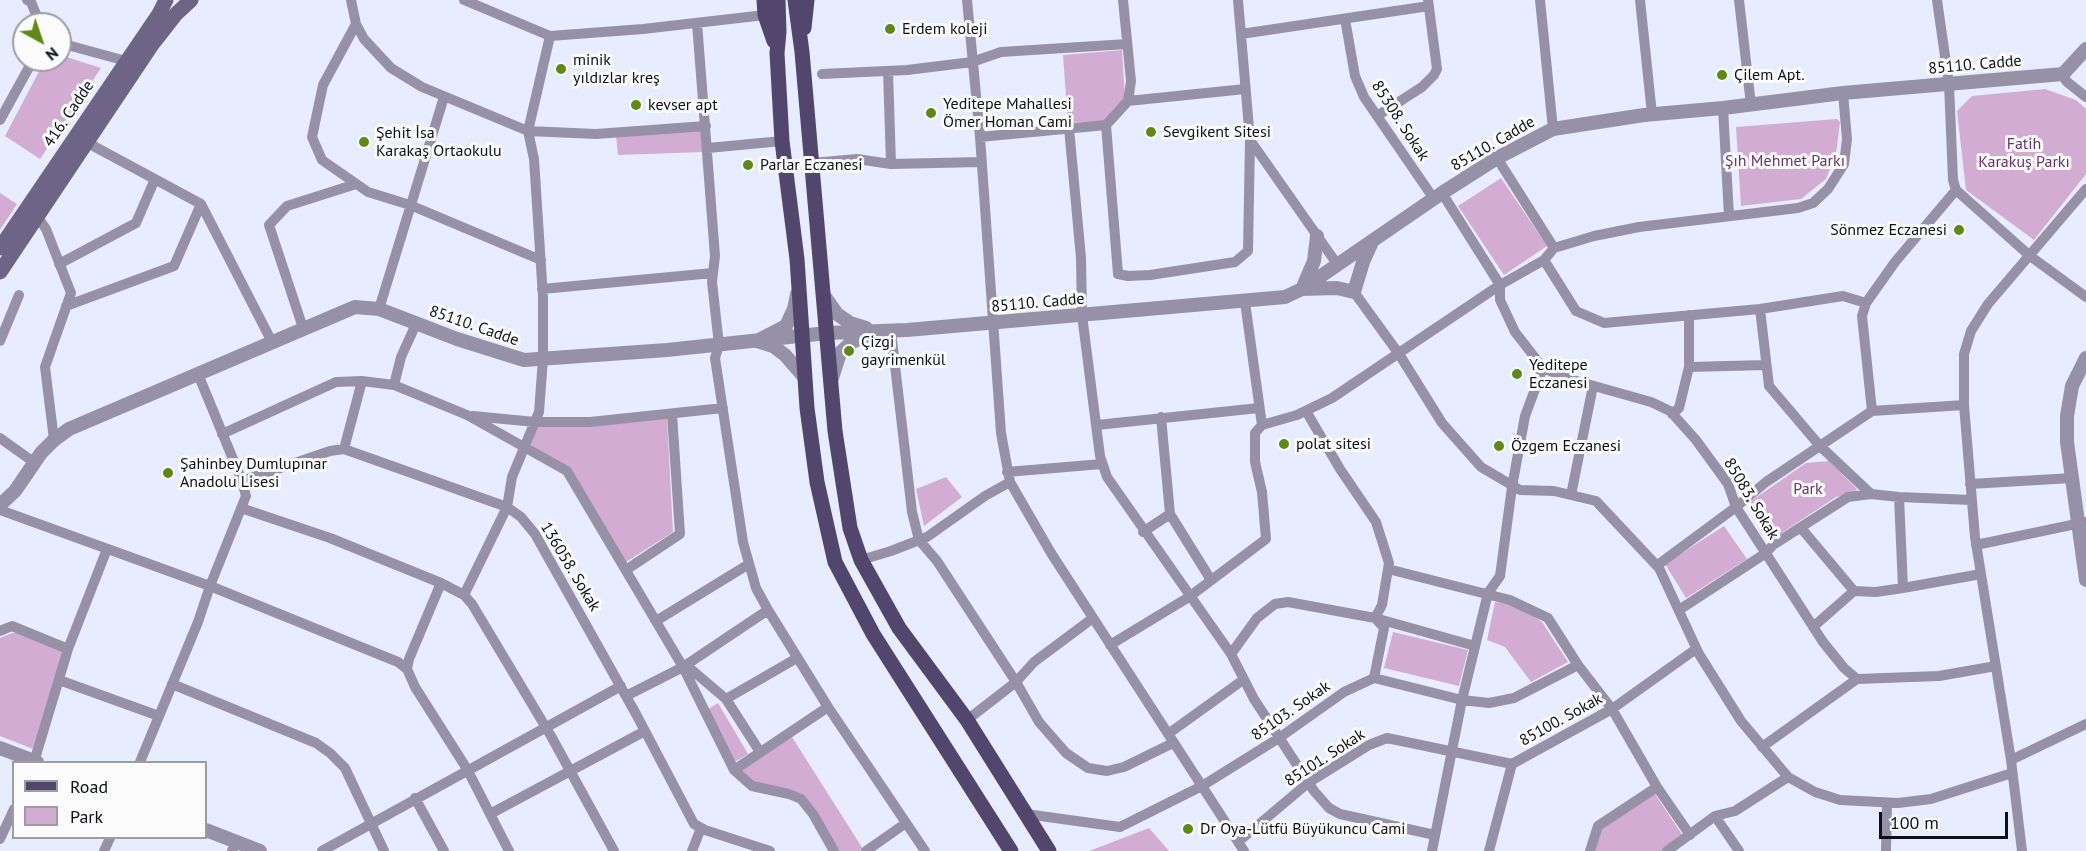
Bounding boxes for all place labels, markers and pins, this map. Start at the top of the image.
place label: Erdem koleji [902,19,987,39]
marker: Erdem koleji [883,22,897,36]
place label: minik yıldızlar kreş [573,50,660,88]
marker: minik yıldızlar kreş [554,62,568,76]
place label: Çilem Apt. [1734,65,1805,85]
marker: Çilem Apt. [1715,68,1729,82]
place label: Yeditepe Mahallesi Ömer Homan Cami [943,94,1072,132]
place label: kevser apt [648,95,718,115]
marker: kevser apt [629,98,643,112]
marker: Yeditepe Mahallesi Ömer Homan Cami [924,106,938,120]
place label: Sevgikent Sitesi [1163,122,1271,142]
place label: Şehit İsa Karakaş Ortaokulu [376,123,502,161]
marker: Sevgikent Sitesi [1144,125,1158,139]
marker: Şehit İsa Karakaş Ortaokulu [357,135,371,149]
place label: Parlar Eczanesi [760,155,863,175]
marker: Parlar Eczanesi [741,158,755,172]
place label: Sönmez Eczanesi [1830,220,1947,240]
marker: Sönmez Eczanesi [1952,223,1966,237]
place label: Çizgi gayrimenkül [861,332,946,370]
marker: Çizgi gayrimenkül [842,344,856,358]
place label: Yeditepe Eczanesi [1529,355,1588,393]
marker: Yeditepe Eczanesi [1510,367,1524,381]
place label: polat sitesi [1296,434,1371,454]
place label: Özgem Eczanesi [1511,436,1621,456]
marker: polat sitesi [1277,437,1291,451]
marker: Özgem Eczanesi [1492,439,1506,453]
place label: Şahinbey Dumlupınar Anadolu Lisesi [180,454,327,492]
marker: Şahinbey Dumlupınar Anadolu Lisesi [161,466,175,480]
place label: Dr Oya-Lütfü Büyükuncu Cami [1200,819,1406,839]
marker: Dr Oya-Lütfü Büyükuncu Cami [1181,822,1195,836]

